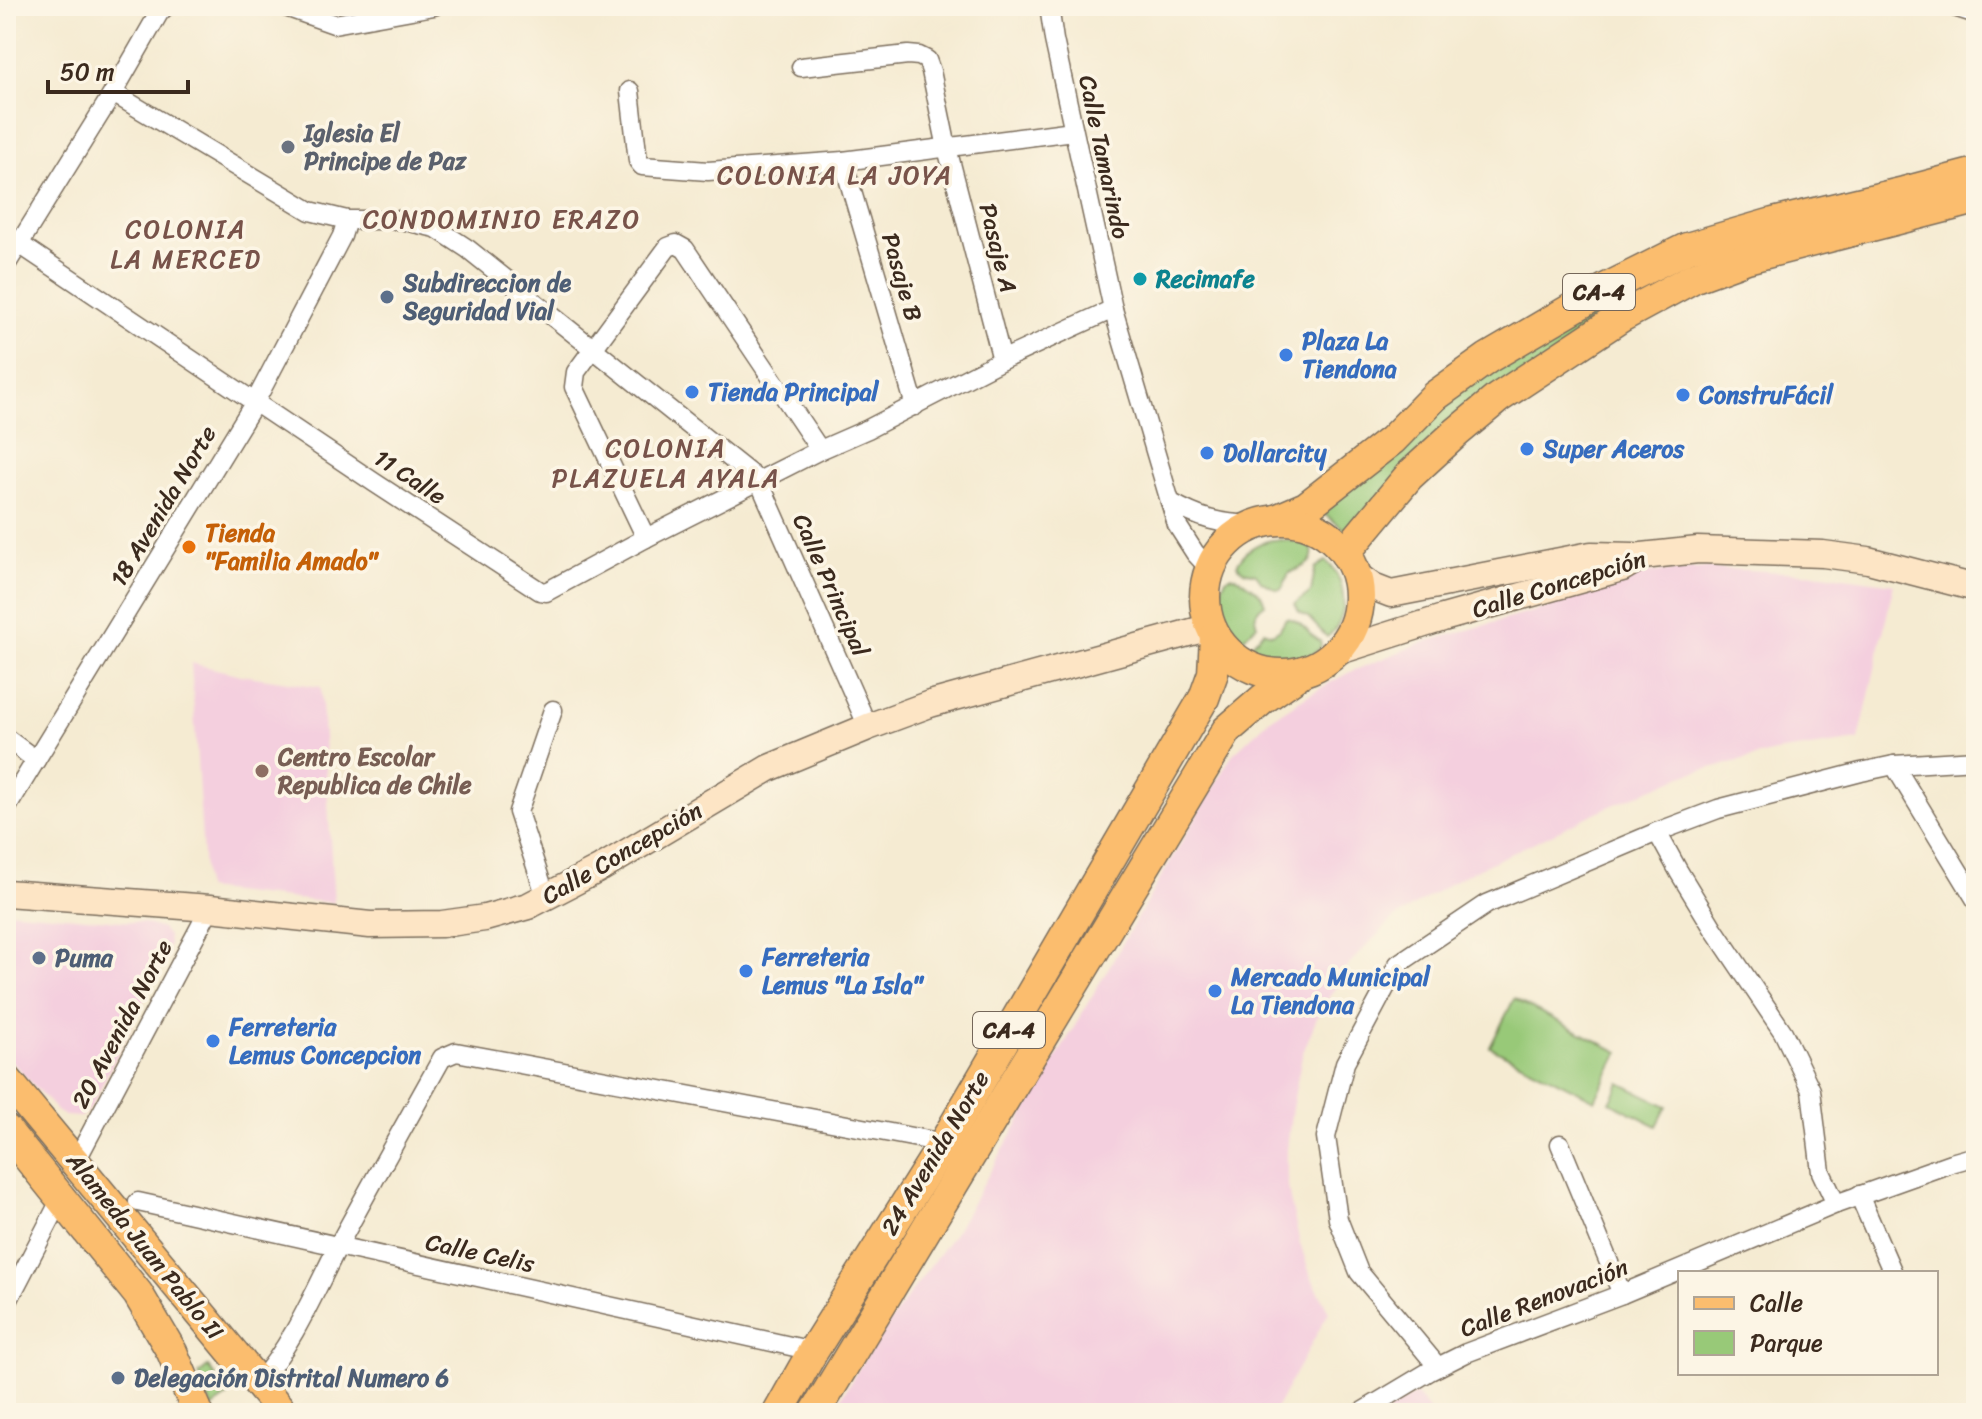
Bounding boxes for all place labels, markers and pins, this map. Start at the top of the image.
place label: Iglesia El Principe de Paz [302,112,467,182]
marker: Iglesia El Principe de Paz [279,138,297,156]
place label: Recimafe [1155,258,1255,300]
place label: Subdireccion de Seguridad Vial [402,262,571,332]
marker: Recimafe [1131,270,1149,288]
marker: Subdireccion de Seguridad Vial [378,288,396,306]
place label: Plaza La Tiendona [1302,320,1397,390]
marker: Plaza La Tiendona [1277,346,1295,364]
place label: Tienda Principal [708,371,879,413]
place label: ConstruFácil [1698,374,1834,416]
marker: Tienda Principal [683,383,701,401]
marker: ConstruFácil [1674,386,1692,404]
place label: Super Aceros [1542,428,1685,470]
place label: Dollarcity [1223,432,1327,474]
marker: Super Aceros [1518,440,1536,458]
marker: Dollarcity [1198,444,1216,462]
place label: Tienda "Familia Amado" [205,512,380,582]
marker: Tienda "Familia Amado" [180,538,198,556]
place label: Centro Escolar Republica de Chile [277,736,472,806]
marker: Centro Escolar Republica de Chile [253,762,271,780]
place label: Ferreteria Lemus "La Isla" [761,936,925,1006]
place label: Puma [55,937,114,979]
marker: Puma [30,949,48,967]
place label: Mercado Municipal La Tiendona [1230,956,1431,1026]
marker: Ferreteria Lemus "La Isla" [737,962,755,980]
marker: Mercado Municipal La Tiendona [1206,982,1224,1000]
place label: Ferreteria Lemus Concepcion [228,1006,421,1076]
marker: Ferreteria Lemus Concepcion [204,1032,222,1050]
place label: Delegación Distrital Numero 6 [134,1357,449,1399]
marker: Delegación Distrital Numero 6 [109,1369,127,1387]

